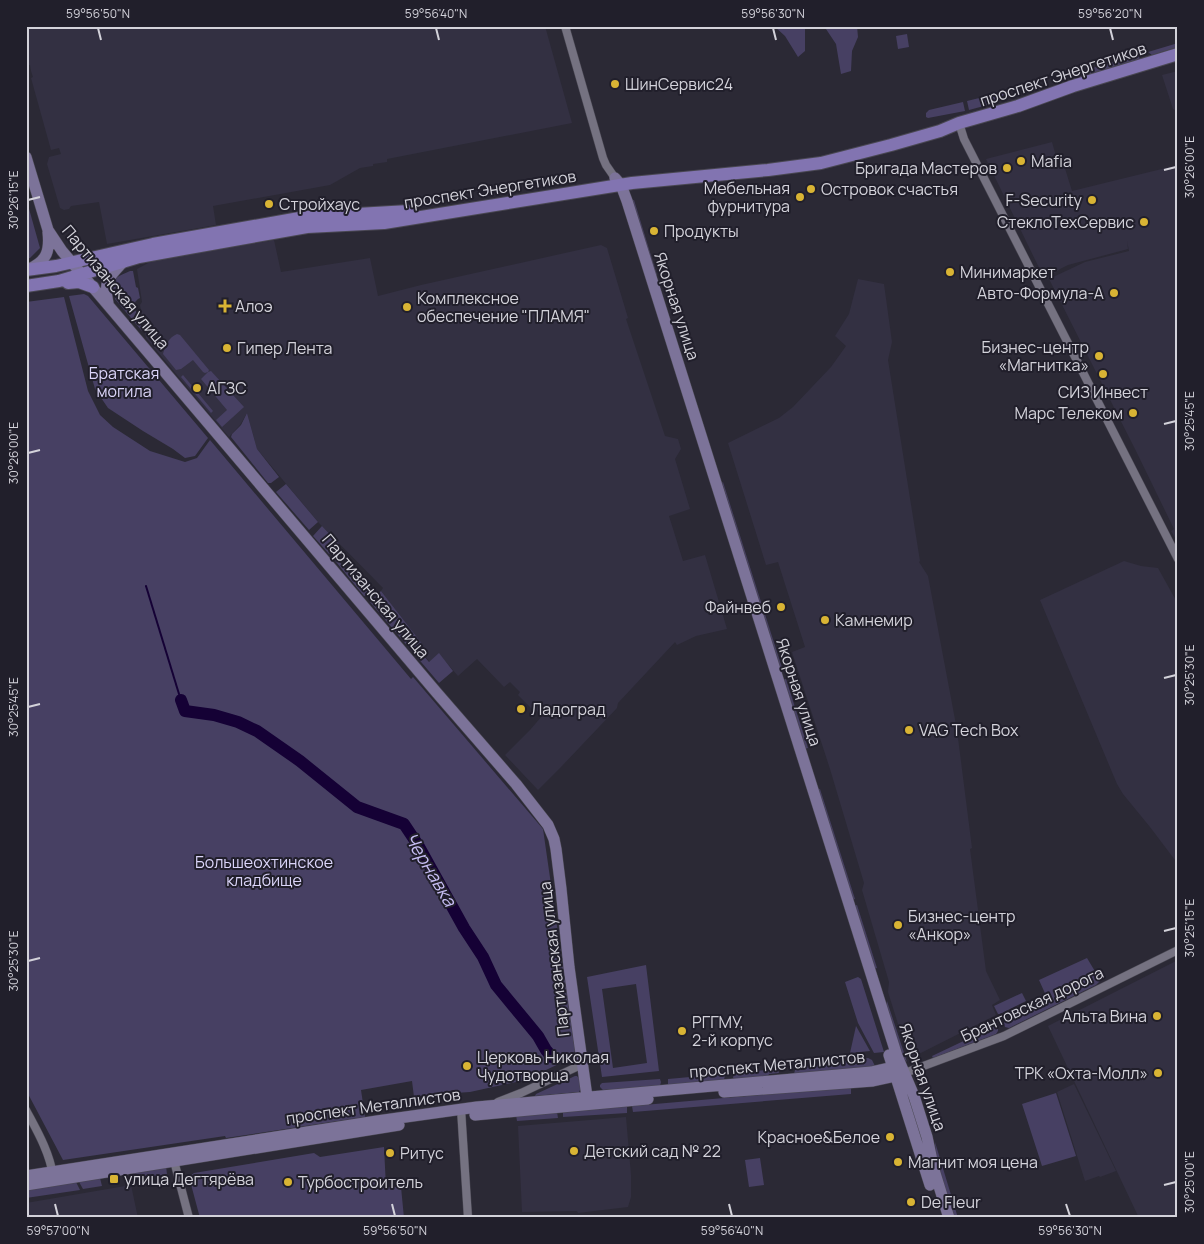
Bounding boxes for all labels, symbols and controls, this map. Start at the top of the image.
text: 59°56'50"N [66,5,130,22]
text: 59°56'40"N [405,5,467,22]
text: 59°56'30"N [741,5,805,22]
text: 59°56'20"N [1078,5,1142,22]
street label: проспект Энергетиков [977,37,1149,111]
place label: ШинCервис24 [625,73,733,95]
marker: ШинCервис24 [609,78,621,90]
text: 30°26'00"E [1181,136,1198,198]
place label: Mafia [1031,150,1072,172]
marker: Mafia [1015,155,1027,167]
place label: Бригада Мастеров [855,157,997,179]
marker: Бригада Мастеров [1001,162,1013,174]
street label: проспект Энергетиков [402,164,578,213]
text: 30°26'15"E [5,170,22,230]
place label: Мебельная фурнитура [704,177,790,217]
place label: Островок счастья [821,178,958,200]
marker: Островок счастья [805,183,817,195]
place label: F-Security [1006,189,1083,211]
marker: Мебельная фурнитура [794,191,806,203]
place label: Стройхаус [279,193,360,215]
marker: F-Security [1086,194,1098,206]
marker: Стройхаус [263,198,275,210]
place label: СтеклоТехСервис [997,211,1134,233]
marker: СтеклоТехСервис [1138,216,1150,228]
street label: Партизанская улица [57,220,175,354]
place label: Продукты [664,220,739,242]
marker: Продукты [648,225,660,237]
street label: Якорная улица [649,249,705,363]
place label: Минимаркет [960,261,1056,283]
marker: Минимаркет [944,266,956,278]
place label: Авто-Формула-А [977,282,1104,304]
place label: Комплексное обеспечение "ПЛАМЯ" [417,287,590,327]
marker: Авто-Формула-А [1108,287,1120,299]
place label: Алоэ [235,295,273,317]
marker: Алоэ [219,300,231,312]
marker: Комплексное обеспечение "ПЛАМЯ" [401,301,413,313]
place label: Бизнес-центр «Магнитка» [981,336,1089,376]
place label: Гипер Лента [237,337,332,359]
marker: Гипер Лента [221,342,233,354]
marker: Бизнес-центр «Магнитка» [1093,350,1105,362]
park label: Братская могила [89,362,159,402]
marker: СИЗ Инвест [1097,368,1109,380]
place label: АГЗС [207,377,247,399]
place label: СИЗ Инвест [1058,381,1148,403]
marker: АГЗС [191,382,203,394]
text: 30°25'45"E [1181,391,1198,451]
place label: Марс Телеком [1014,402,1123,424]
marker: Марс Телеком [1127,407,1139,419]
text: 30°26'00"E [5,422,22,484]
street label: Партизанская улица [317,529,435,663]
place label: Файнвеб [705,596,771,618]
marker: Файнвеб [775,601,787,613]
place label: Камнемир [835,609,913,631]
marker: Камнемир [819,614,831,626]
street label: Якорная улица [771,635,827,749]
text: 30°25'30"E [1181,644,1198,706]
text: 30°25'45"E [5,677,22,737]
place label: Ладоград [531,698,606,720]
marker: Ладоград [515,703,527,715]
place label: VAG Tech Box [919,719,1019,741]
marker: VAG Tech Box [903,724,915,736]
water label: Чернавка [400,828,463,911]
park label: Большеохтинское кладбище [195,851,333,891]
street label: Партизанская улица [534,880,574,1038]
text: 30°25'15"E [1181,898,1198,957]
place label: Бизнес-центр «Анкор» [908,905,1016,945]
marker: Бизнес-центр «Анкор» [892,919,904,931]
text: 30°25'30"E [5,930,22,992]
street label: Брантовская дорога [957,961,1107,1047]
place label: Альта Вина [1062,1005,1147,1027]
marker: Альта Вина [1151,1010,1163,1022]
place label: РГГМУ, 2-й корпус [692,1011,773,1051]
street label: Якорная улица [894,1020,952,1134]
marker: РГГМУ, 2-й корпус [676,1025,688,1037]
street label: проспект Металлистов [688,1045,866,1083]
place label: Церковь Николая Чудотворца [477,1046,609,1086]
marker: Церковь Николая Чудотворца [461,1060,473,1072]
place label: ТРК «Охта-Молл» [1015,1062,1148,1084]
marker: ТРК «Охта-Молл» [1152,1067,1164,1079]
street label: проспект Металлистов [284,1083,462,1129]
place label: Красное&Белое [758,1126,880,1148]
marker: Красное&Белое [884,1131,896,1143]
place label: Детский сад № 22 [584,1140,721,1162]
place label: Ритус [400,1142,444,1164]
marker: Детский сад № 22 [568,1145,580,1157]
marker: Ритус [384,1147,396,1159]
place label: Магнит моя цена [908,1151,1038,1173]
text: 30°25'00"E [1181,1151,1198,1213]
marker: Магнит моя цена [892,1156,904,1168]
place label: улица Дегтярёва [124,1168,254,1190]
place label: Турбостроитель [298,1171,423,1193]
marker: улица Дегтярёва [108,1173,120,1185]
marker: Турбостроитель [282,1176,294,1188]
place label: De Fleur [921,1191,981,1213]
marker: De Fleur [905,1196,917,1208]
text: 59°57'00"N [27,1222,89,1239]
text: 59°56'50"N [363,1222,427,1239]
text: 59°56'40"N [701,1222,763,1239]
text: 59°56'30"N [1038,1222,1102,1239]

